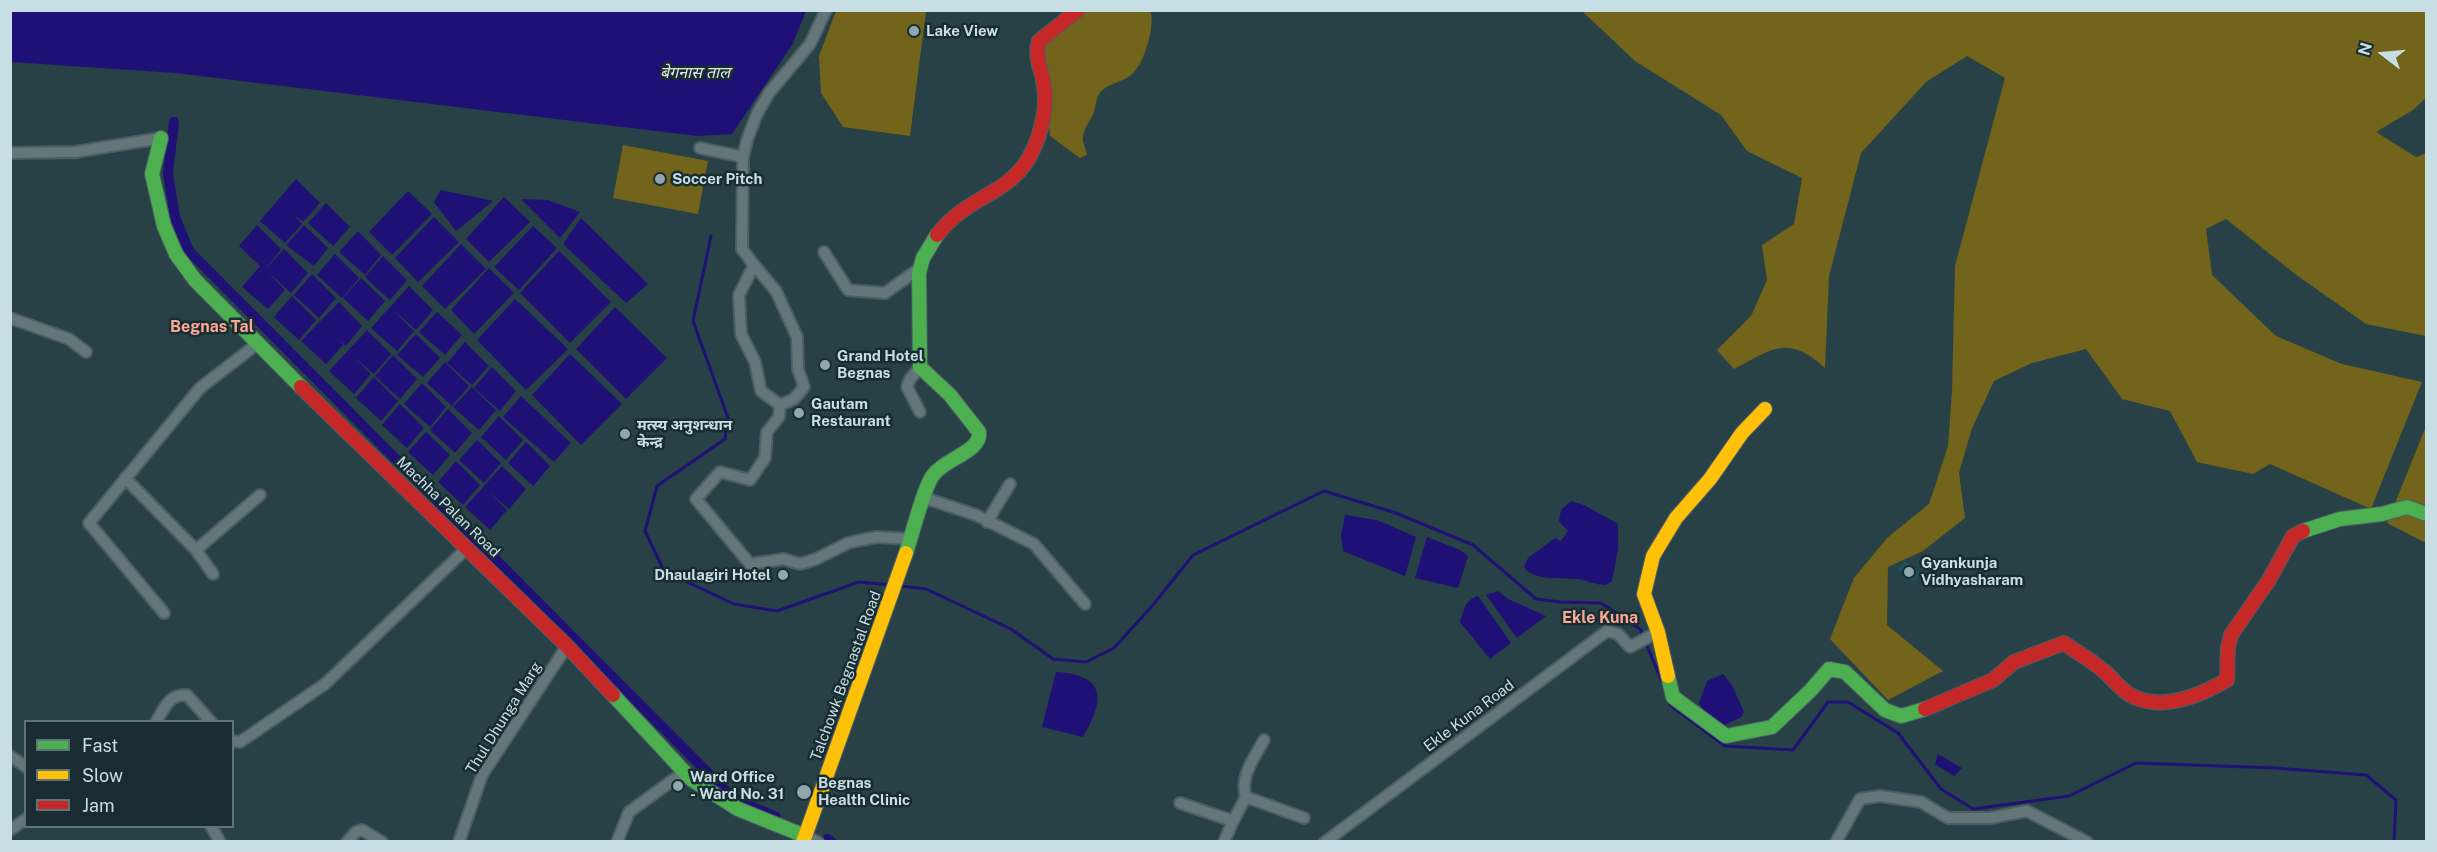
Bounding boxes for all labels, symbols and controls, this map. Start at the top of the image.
place label: Lake View [926,22,998,40]
marker: Lake View [907,24,921,38]
north arrow [2353,24,2413,84]
text: N [2354,40,2376,58]
water label: बेगनास ताल [660,63,730,83]
place label: Soccer Pitch [672,170,762,188]
marker: Soccer Pitch [653,172,667,186]
district label: Begnas Tal [170,317,254,337]
place label: Grand Hotel Begnas [837,347,924,382]
marker: Grand Hotel Begnas [818,358,832,372]
place label: Gautam Restaurant [811,395,891,430]
marker: Gautam Restaurant [792,406,806,420]
place label: मत्स्य अनुशन्धान केन्द्र [637,416,732,451]
marker: मत्स्य अनुशन्धान केन्द्र [618,427,632,441]
street label: Machha Palan Road [392,453,504,561]
place label: Gyankunja Vidhyasharam [1921,554,2023,589]
marker: Gyankunja Vidhyasharam [1902,565,1916,579]
place label: Dhaulagiri Hotel [654,566,771,584]
marker: Dhaulagiri Hotel [776,568,790,582]
street label: Talchowk Begnastal Road [807,589,885,763]
district label: Ekle Kuna [1562,608,1638,628]
street label: Thul Dhunga Marg [462,659,546,777]
street label: Ekle Kuna Road [1420,676,1518,756]
legend [24,720,234,828]
text: Fast [82,735,118,756]
text: Slow [82,765,123,786]
place label: Ward Office - Ward No. 31 [690,768,784,803]
place label: Begnas Health Clinic [818,774,910,809]
marker: Ward Office - Ward No. 31 [671,779,685,793]
marker: Begnas Health Clinic [795,783,813,801]
text: Jam [82,795,115,816]

